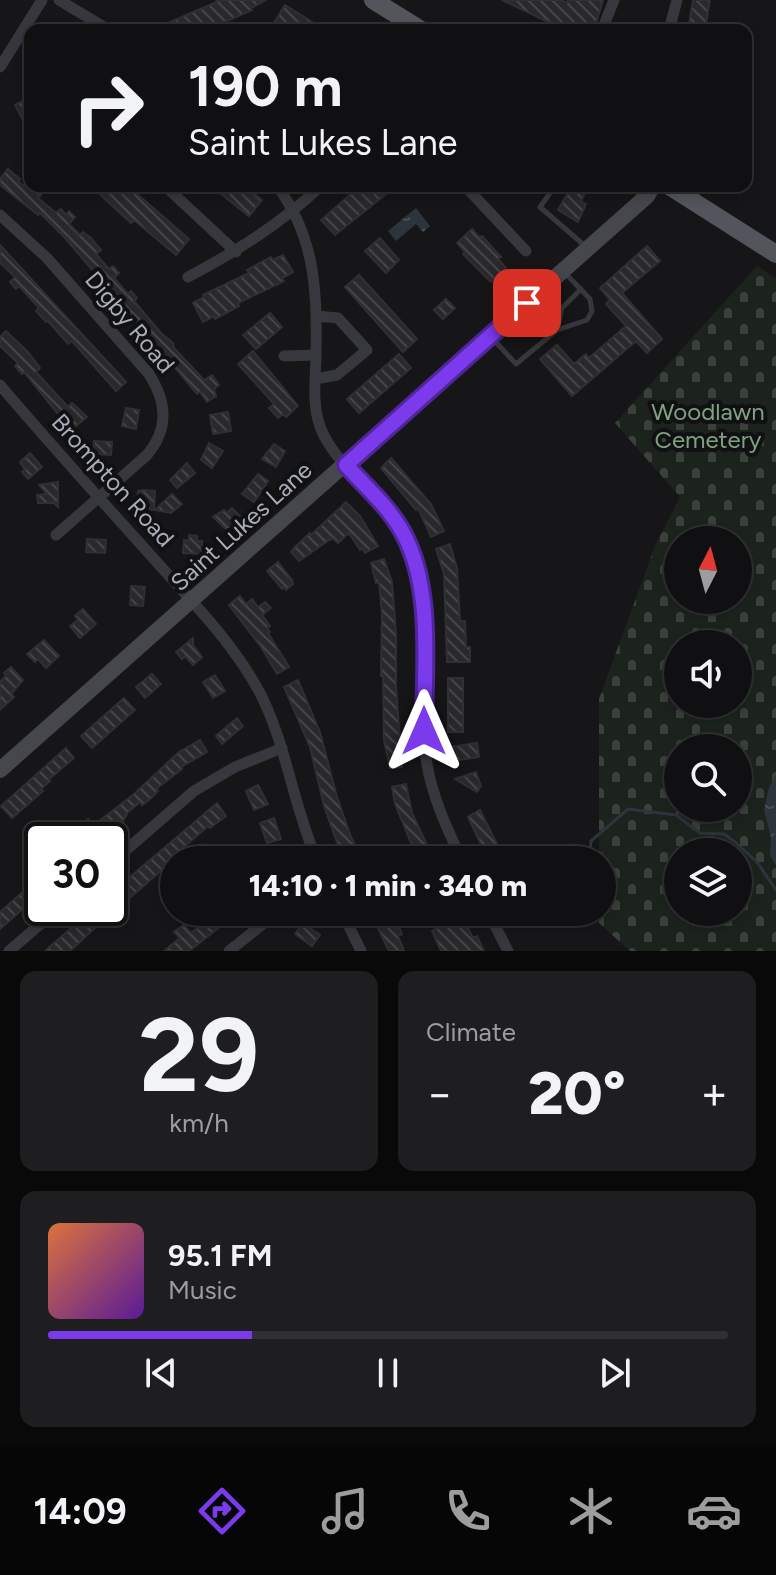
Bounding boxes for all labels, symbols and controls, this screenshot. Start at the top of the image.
text: 190 m [188,53,343,120]
icon: right [56,56,160,160]
text: Saint Lukes Lane [188,121,457,164]
street label: Digby Road [79,265,181,379]
pin [493,269,561,337]
icon: arrive [505,281,549,325]
park label: Woodlawn Cemetery [651,397,765,454]
street label: Brompton Road [46,408,180,552]
street label: Saint Lukes Lane [165,455,317,597]
north arrow [664,526,752,614]
map controls [664,526,752,926]
button: sound [664,630,752,718]
position arrow [382,689,466,773]
button: search [664,734,752,822]
speed limit sign: 30 [24,822,128,926]
button: layers [664,838,752,926]
text: 14:10 · 1 min · 340 m [249,867,527,904]
text: 29 [139,992,259,1117]
text: Climate [426,1016,516,1048]
text: 20° [528,1057,626,1129]
text: − [426,1067,453,1120]
text: + [701,1067,728,1120]
text: km/h [169,1107,229,1139]
text: 95.1 FM [168,1237,272,1274]
text: Music [168,1274,237,1306]
icon: previous [139,1351,183,1395]
icon: pause [366,1351,410,1395]
icon: next [593,1351,637,1395]
icon: directions [194,1483,250,1539]
icon: music [317,1483,373,1539]
icon: phone [440,1483,496,1539]
icon: climate [563,1483,619,1539]
icon: car [686,1483,742,1539]
text: 14:09 [34,1490,127,1533]

